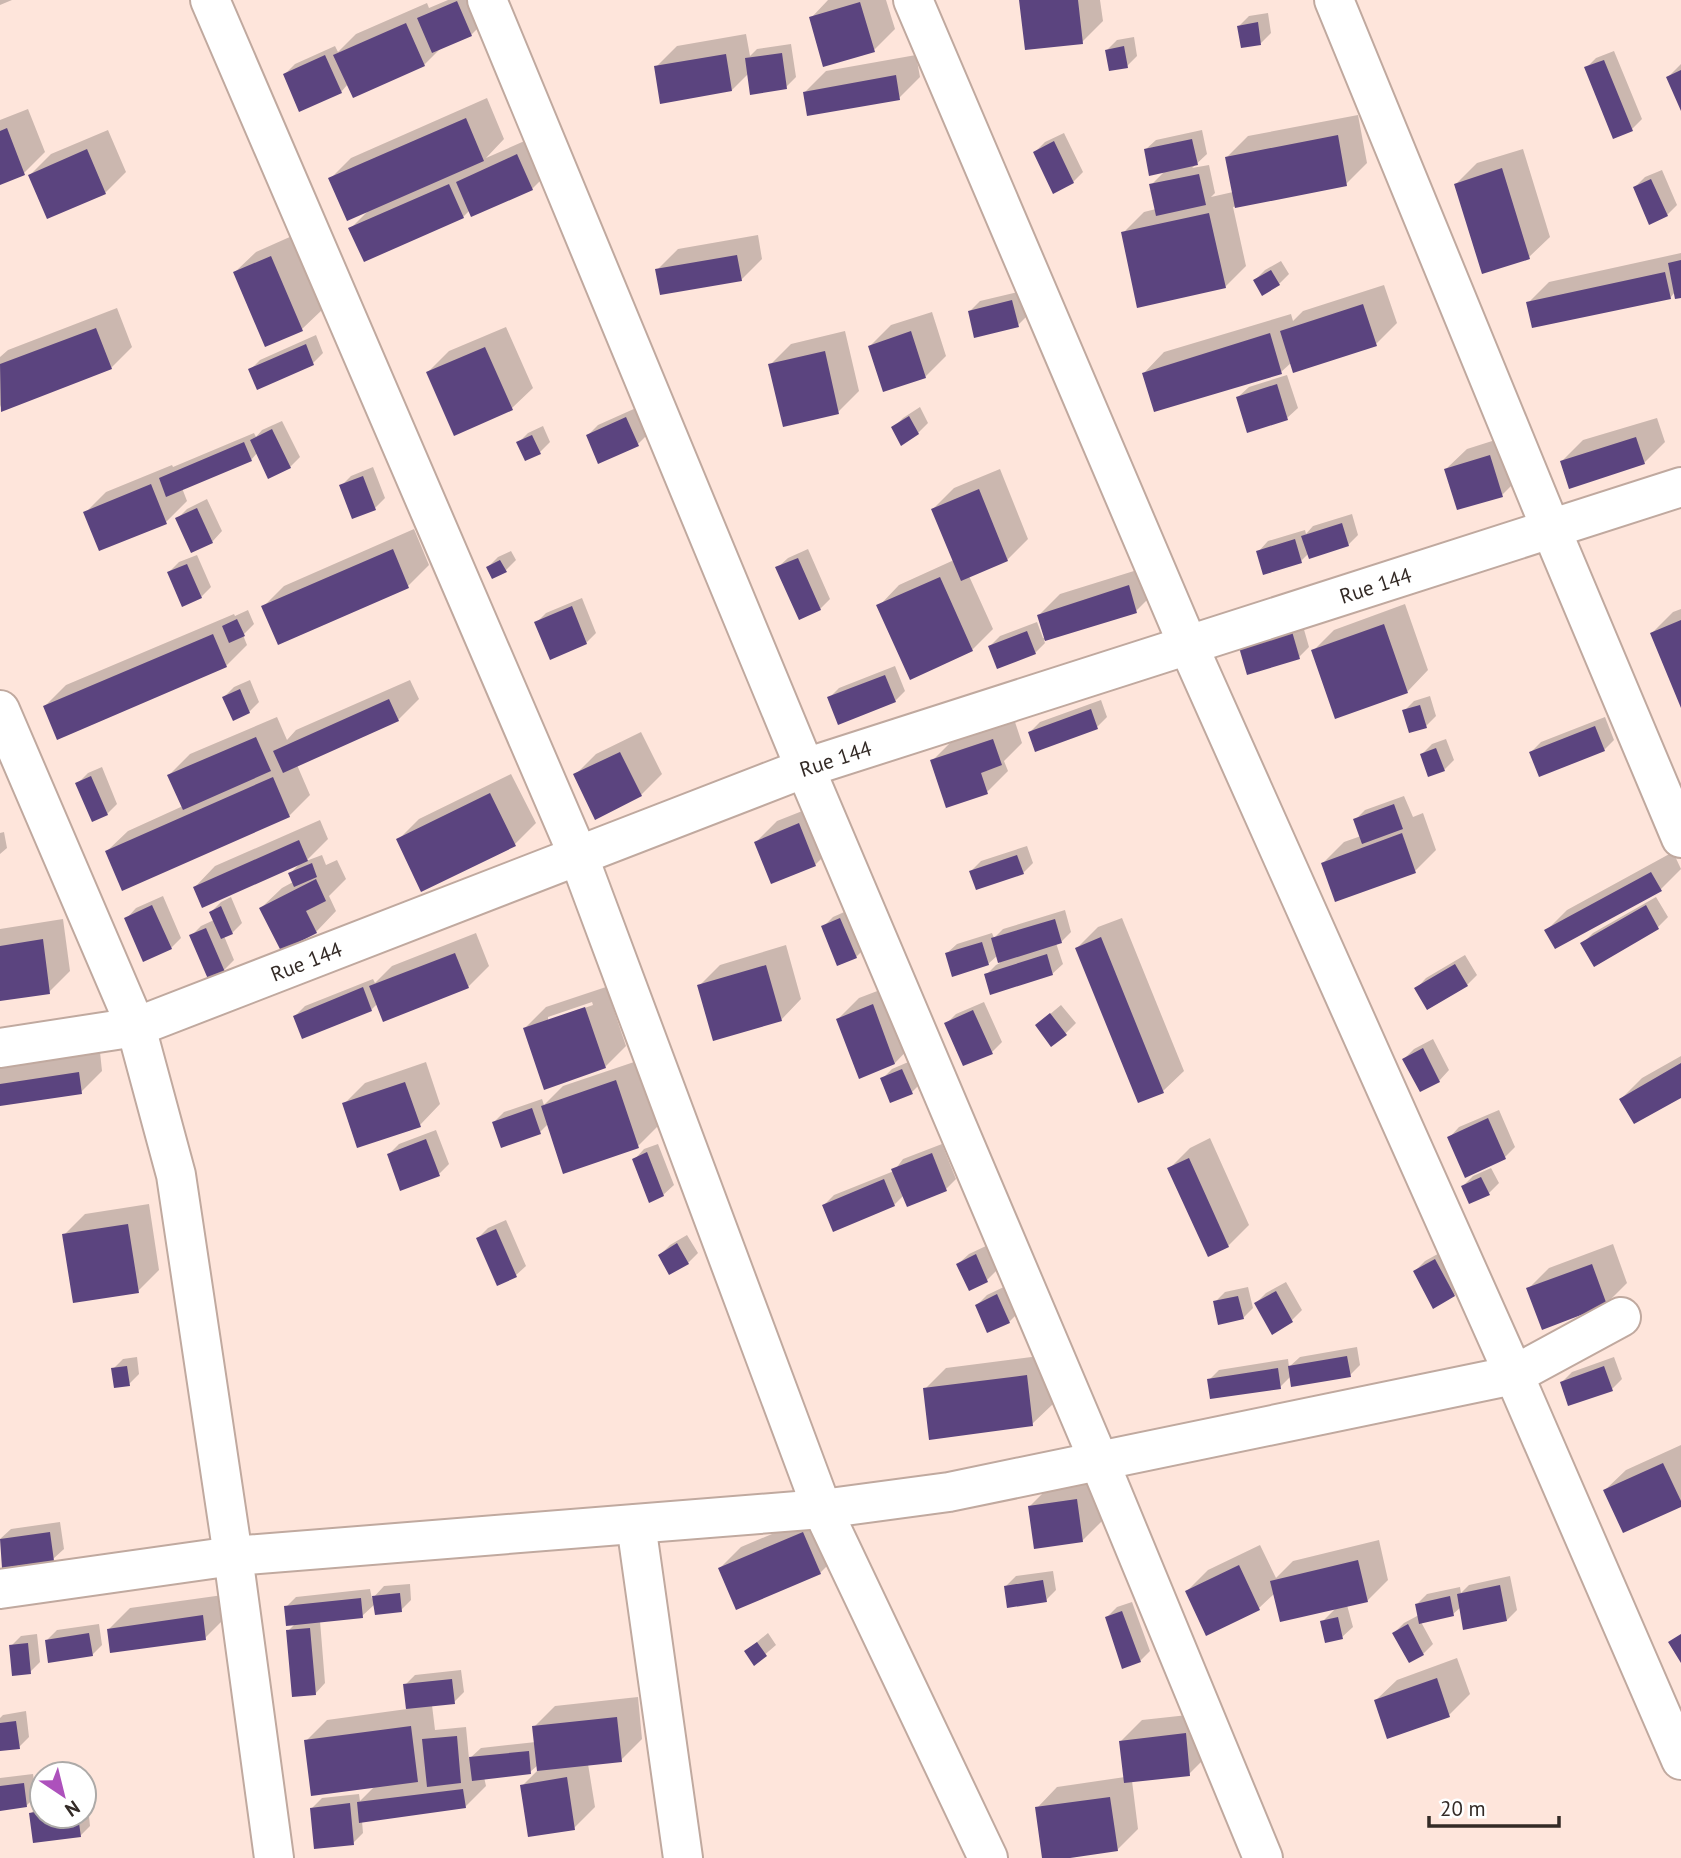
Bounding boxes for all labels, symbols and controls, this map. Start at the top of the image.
street label: Rue 144 [1336,561,1415,609]
street label: Rue 144 [796,734,875,782]
street label: Rue 144 [267,935,346,987]
north arrow [28,1760,98,1830]
scale bar [1429,1784,1558,1828]
text: 20 m [1440,1795,1486,1822]
text: N [61,1796,85,1822]

